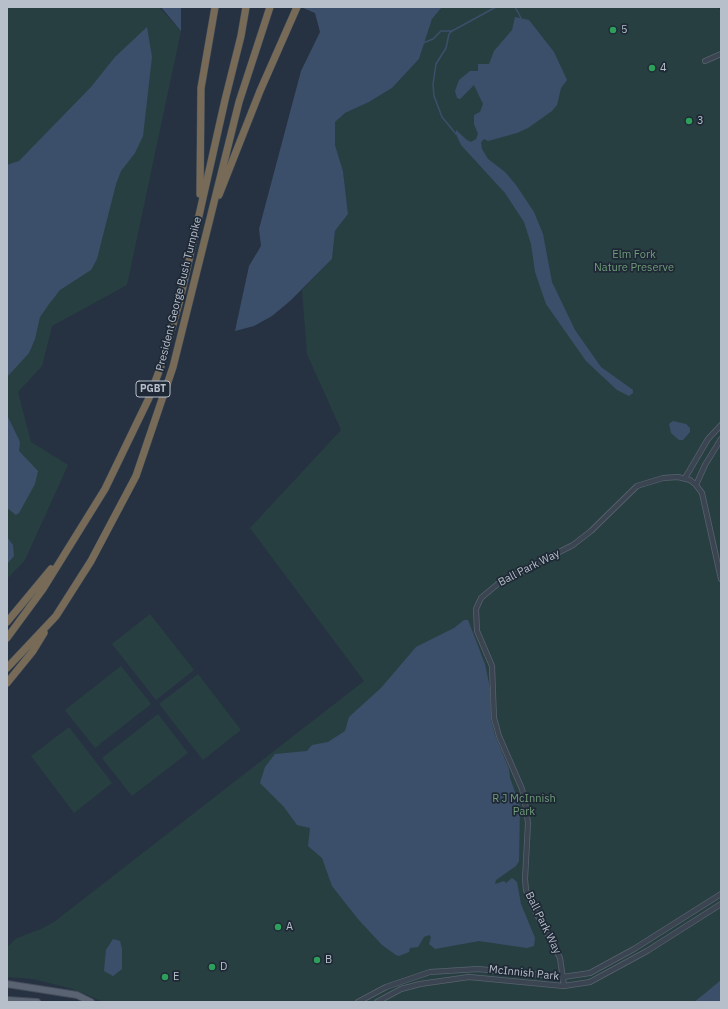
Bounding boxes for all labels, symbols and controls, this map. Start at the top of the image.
place label: 5 [621,23,628,37]
marker: 5 [608,25,618,35]
place label: 4 [660,61,667,75]
marker: 4 [647,63,657,73]
place label: 3 [697,114,704,128]
marker: 3 [684,116,694,126]
street label: President George Bush Turnpike [153,216,205,372]
park label: Elm Fork Nature Preserve [594,248,674,274]
road number: PGBT [136,381,170,397]
street label: Ball Park Way [496,547,562,589]
park label: R J McInnish Park [492,792,556,818]
street label: Ball Park Way [522,890,564,956]
place label: A [286,920,293,934]
marker: A [273,922,283,932]
place label: B [325,953,332,967]
marker: B [312,955,322,965]
place label: D [220,960,227,974]
marker: D [207,962,217,972]
street label: McInnish Park [488,963,560,983]
place label: E [173,970,179,984]
marker: E [160,972,170,982]

